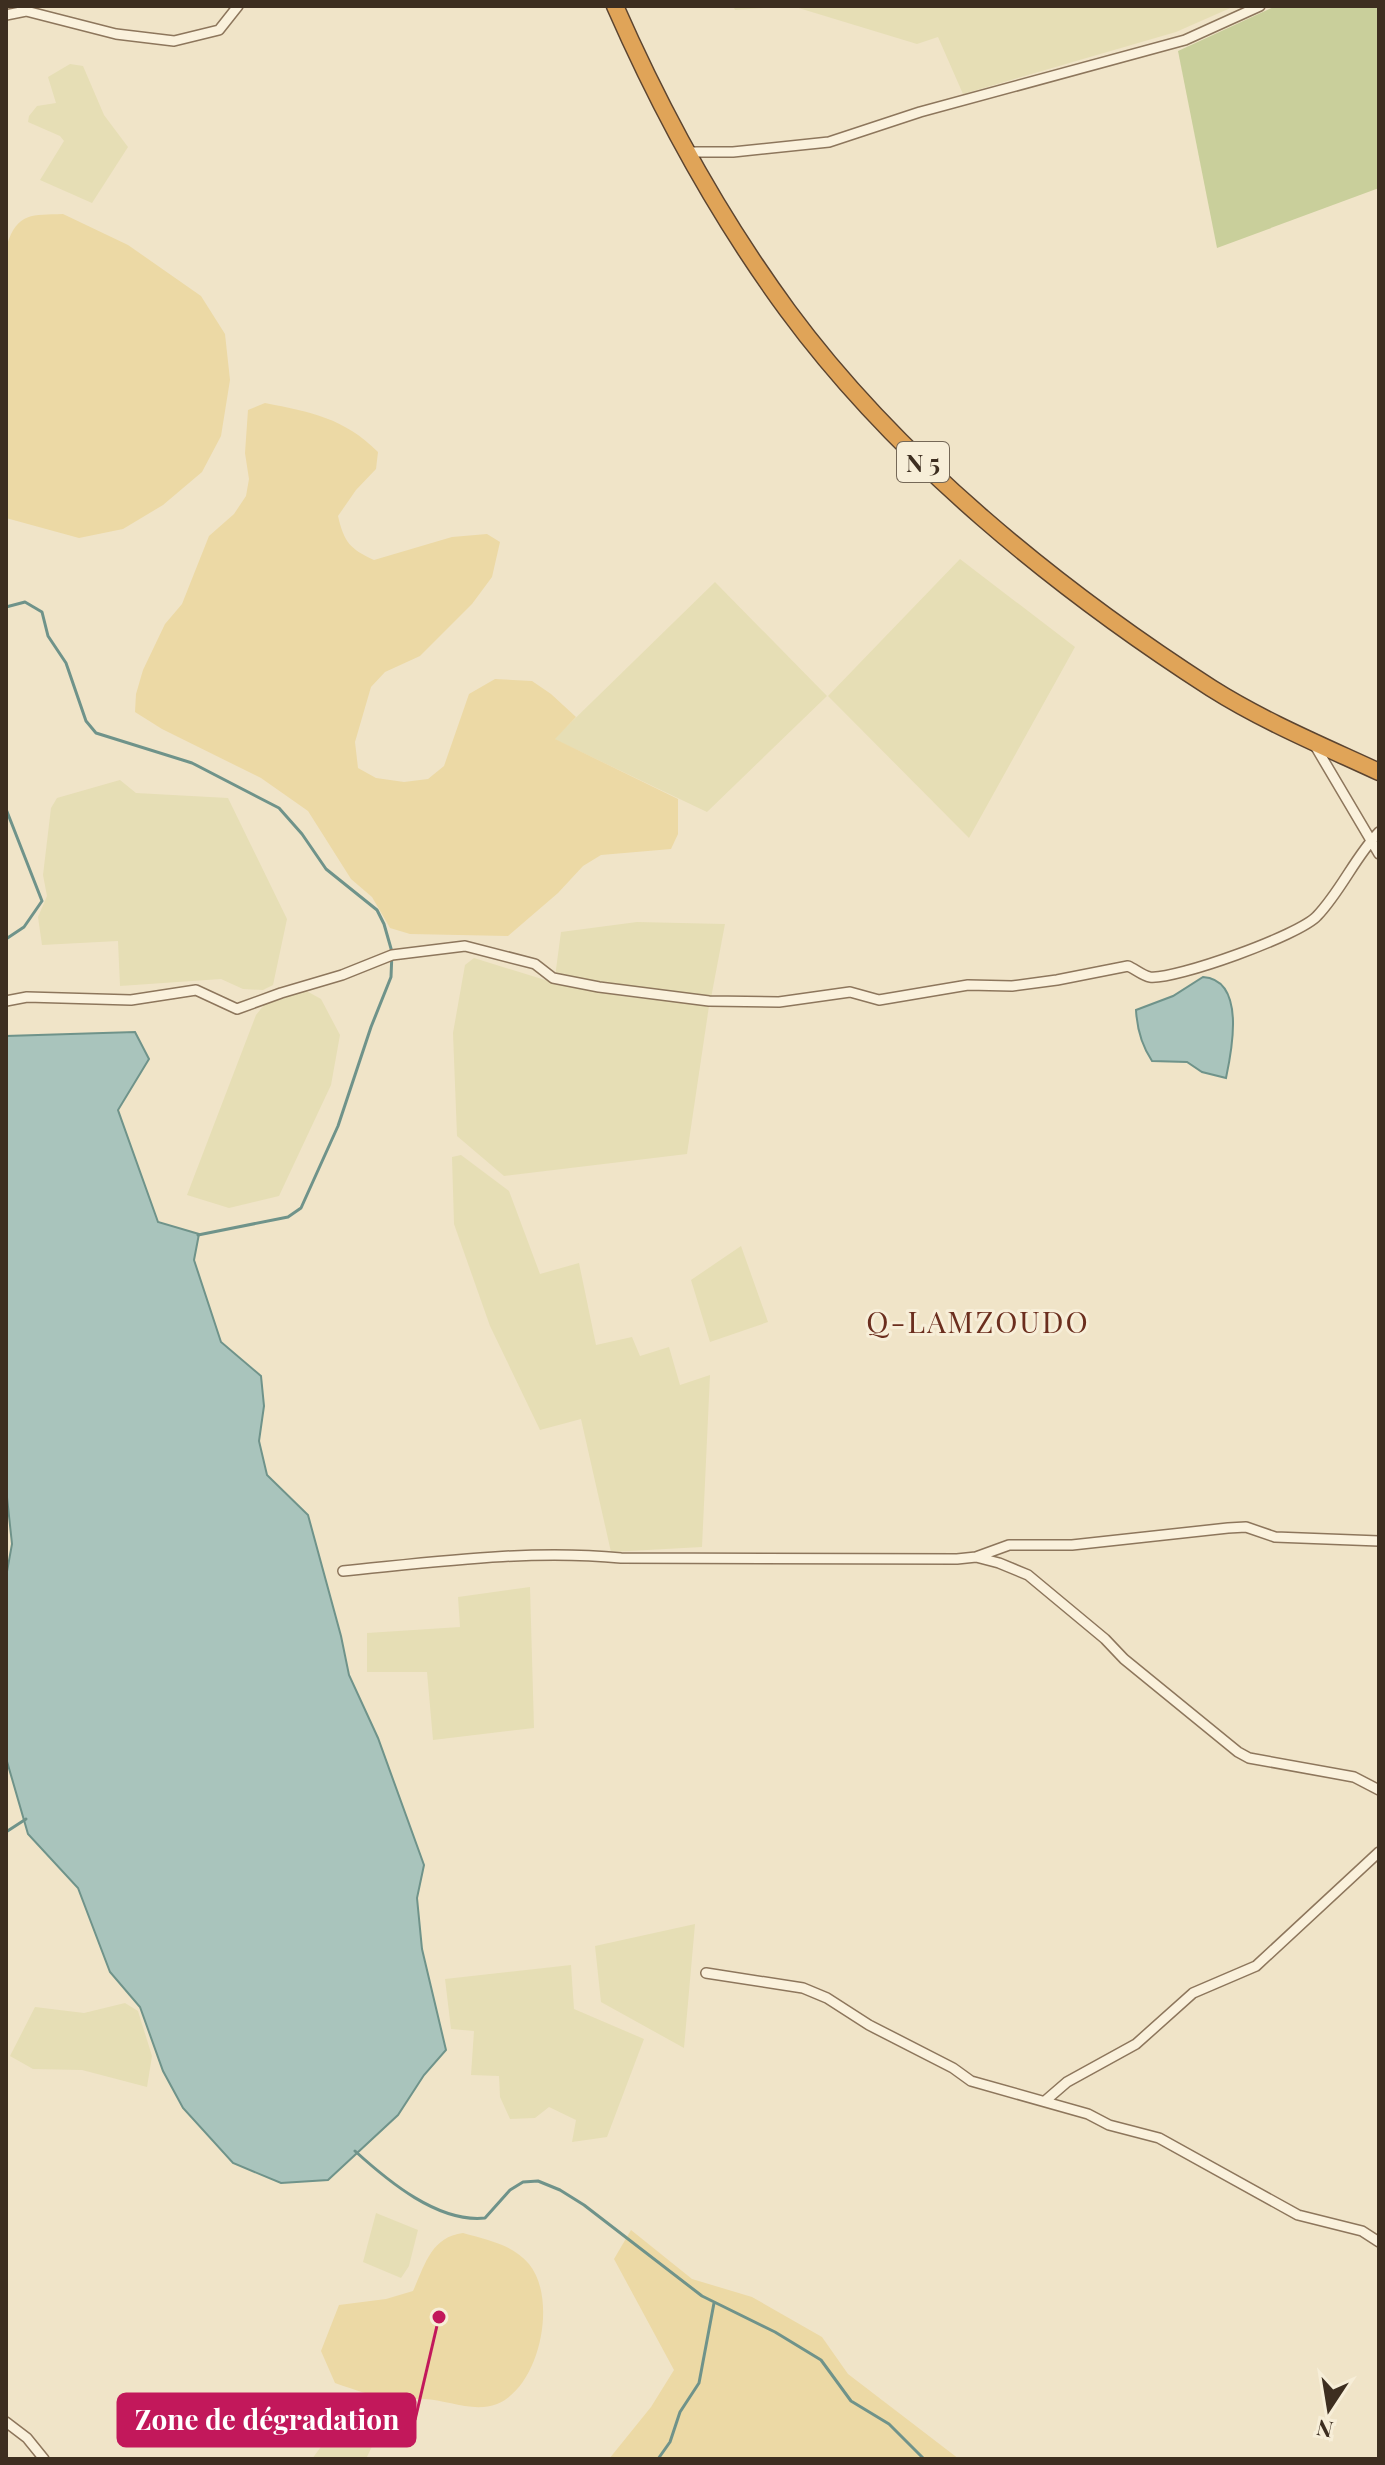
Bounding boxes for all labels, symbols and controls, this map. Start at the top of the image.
road number: N 5 [897,442,949,482]
district label: Q-LAMZOUDO [866,1301,1090,1341]
north arrow [1289,2369,1369,2449]
callout: Zone de dégradation [118,2394,415,2446]
text: Zone de dégradation [135,2400,399,2437]
text: N [1314,2413,1336,2446]

